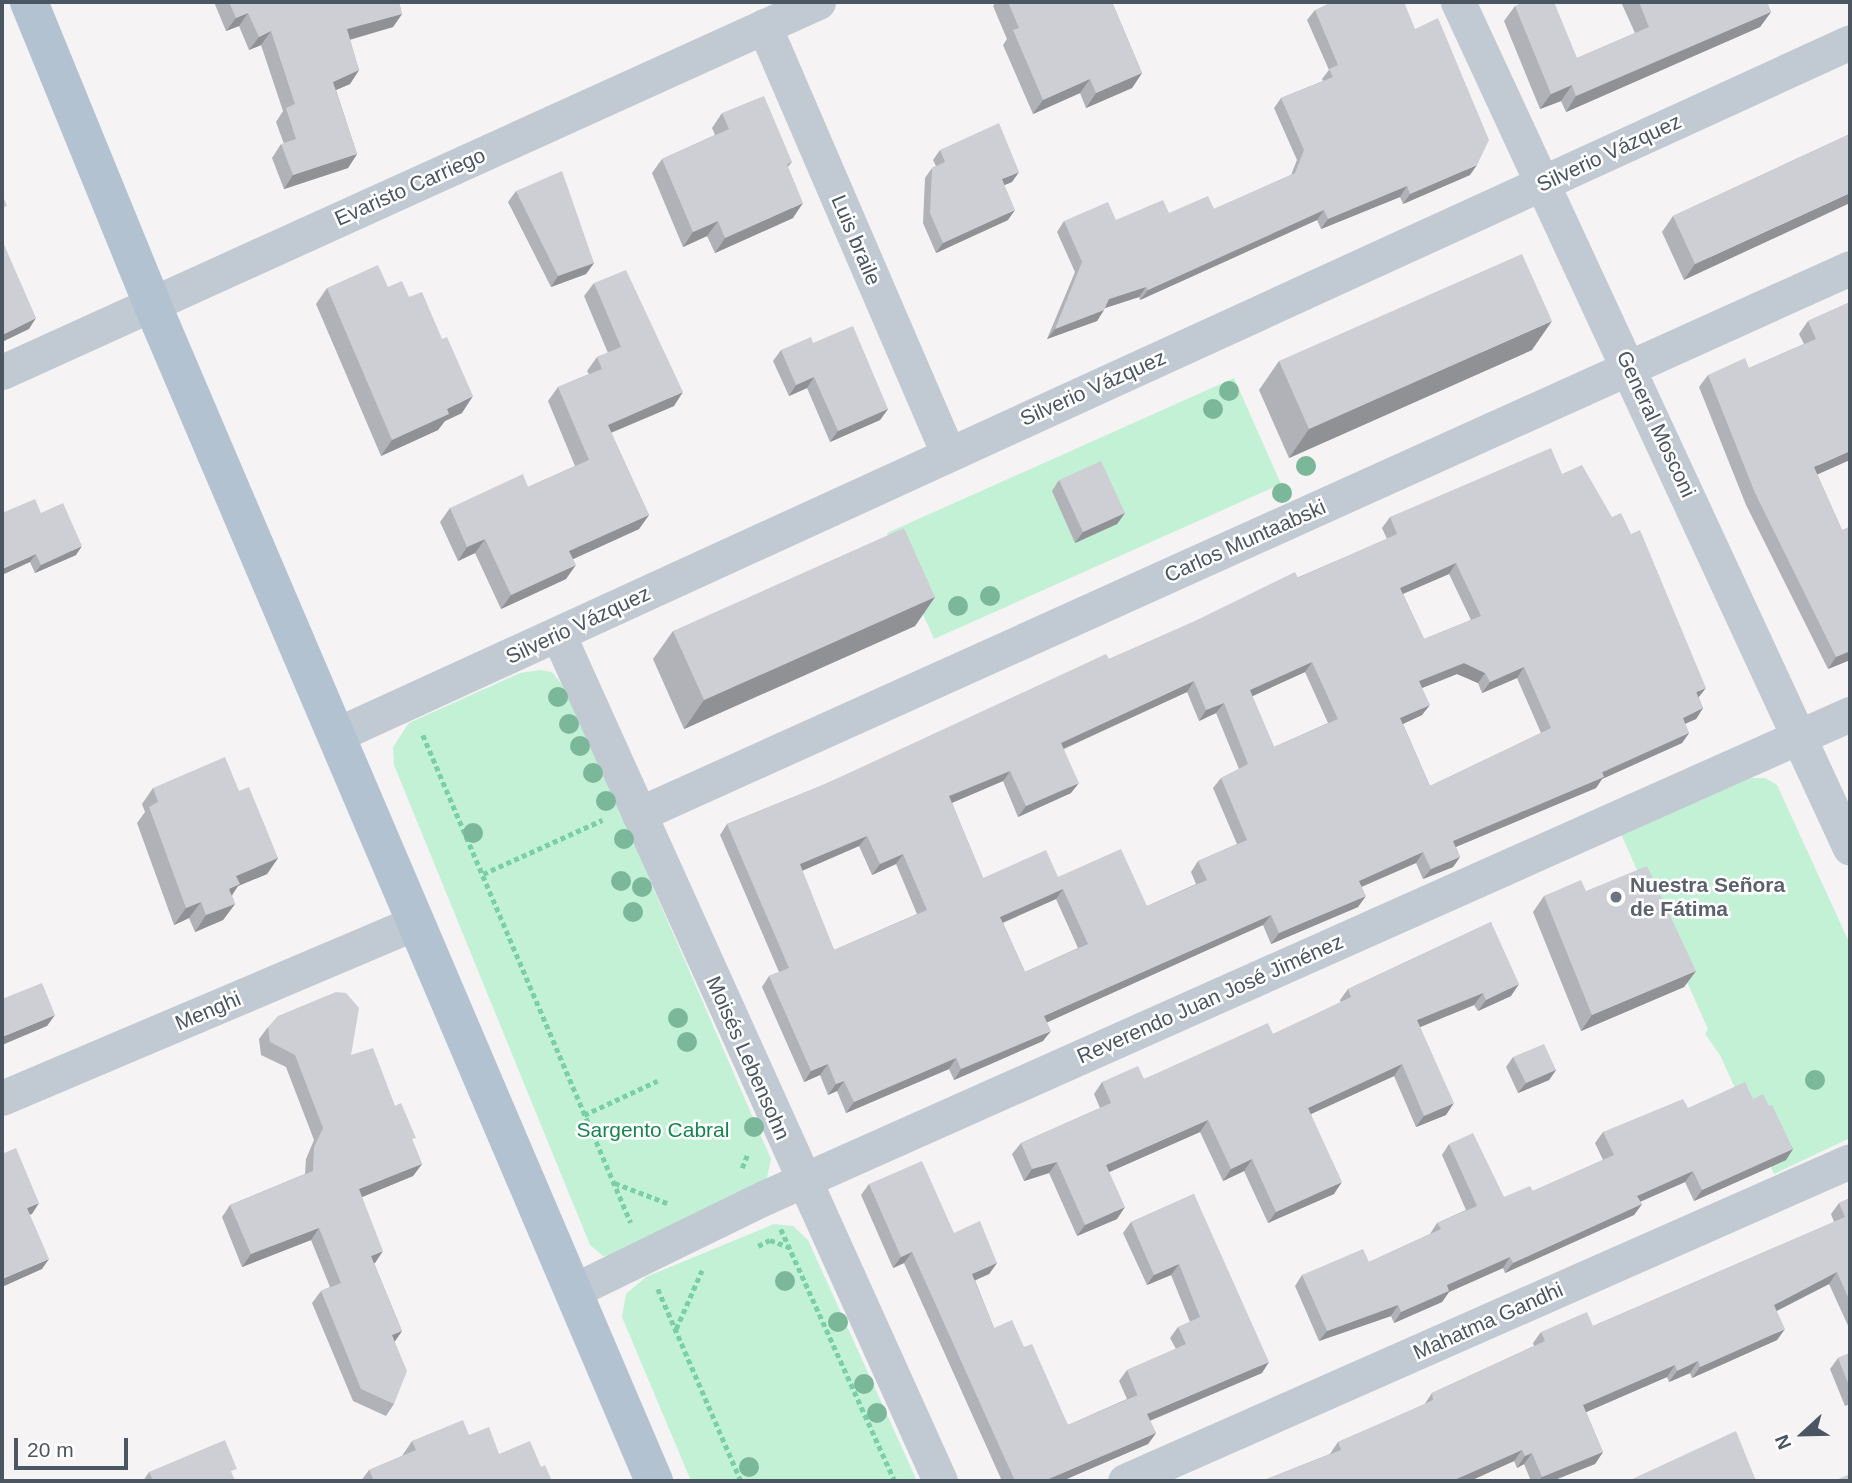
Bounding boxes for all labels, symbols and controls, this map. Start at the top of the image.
street label: Silverio Vázquez [1533,109,1685,197]
street label: Evaristo Carriego [331,142,489,232]
street label: Luis braile [826,191,886,289]
street label: Silverio Vázquez [1016,345,1170,431]
street label: General Mosconi [1611,347,1701,501]
street label: Carlos Muntaabski [1160,494,1330,588]
street label: Silverio Vázquez [502,581,654,669]
place label: Nuestra Señora de Fátima [1630,872,1785,922]
marker: Nuestra Señora de Fátima [1608,889,1624,905]
street label: Reverendo Juan José Jiménez [1073,929,1347,1069]
street label: Moisés Lebensohn [701,972,795,1144]
street label: Menghi [171,986,245,1036]
park label: Sargento Cabral [577,1117,729,1143]
street label: Mahatma Gandhi [1409,1277,1567,1365]
north arrow [1768,1399,1838,1469]
scale bar [18,1424,131,1468]
text: N [1771,1432,1795,1452]
text: 20 m [27,1438,74,1461]

